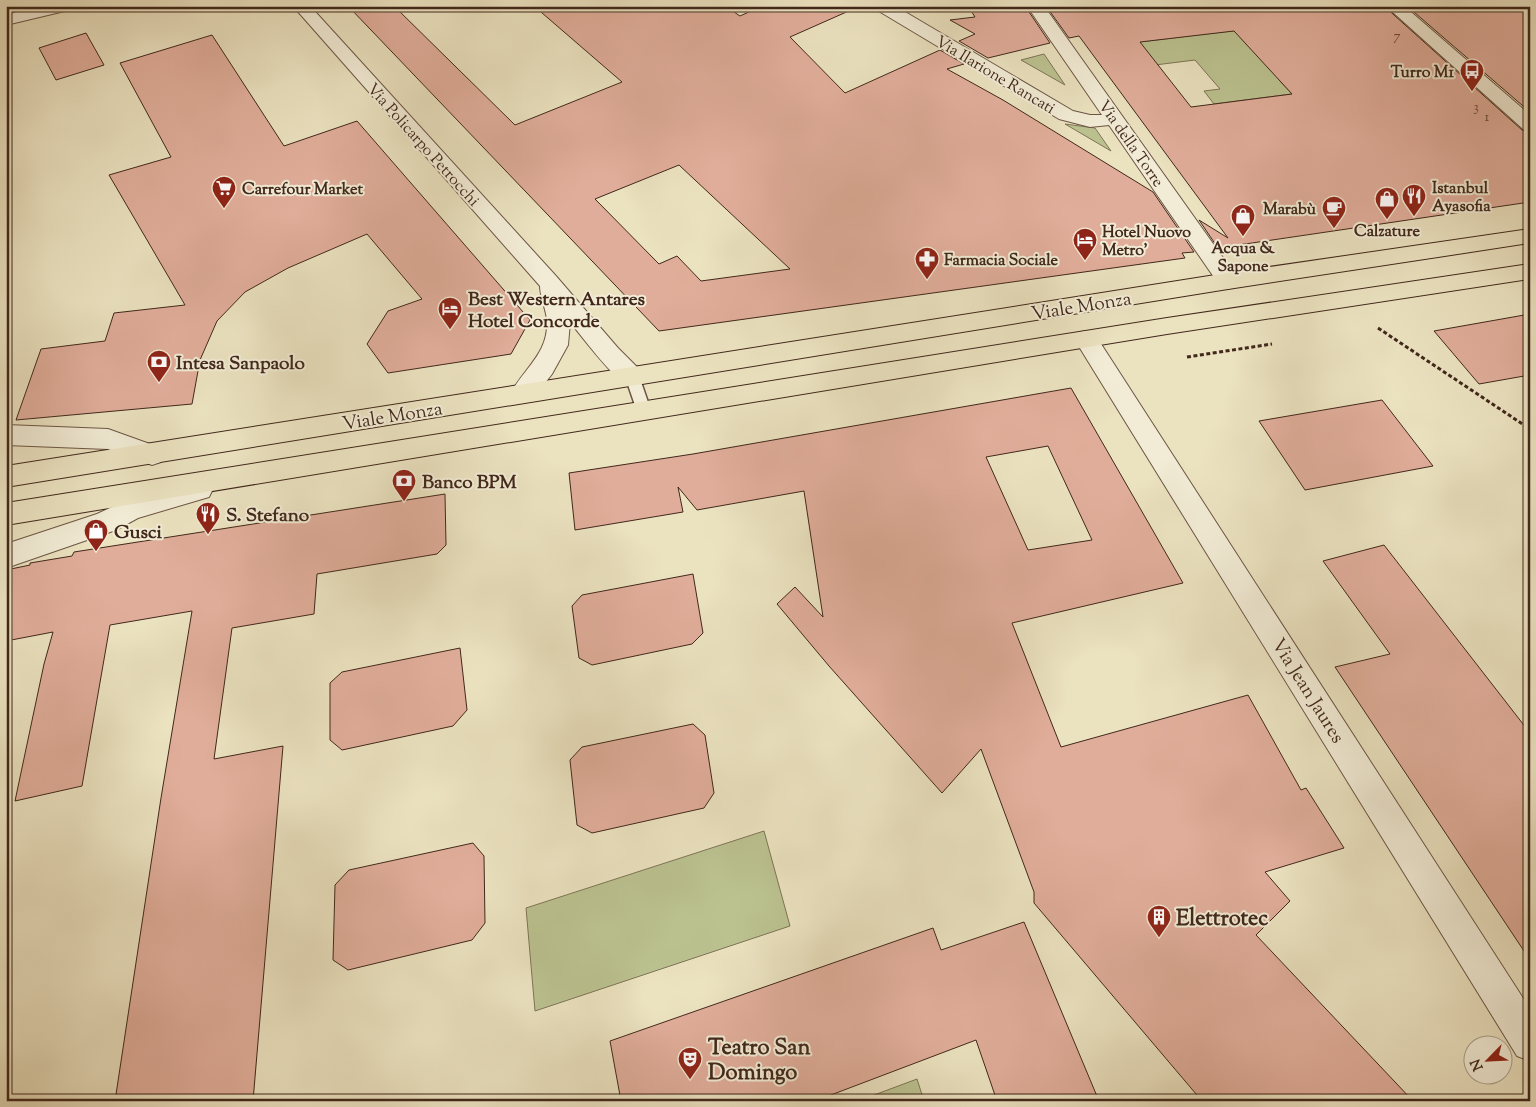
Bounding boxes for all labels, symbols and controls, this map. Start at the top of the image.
house number: 7 [1393,27,1401,47]
street label: Via Ilarione Rancati [930,31,1059,121]
bus stop icon: Turro M1 [1459,58,1485,92]
place label: Turro M1 [1391,62,1455,85]
street label: Via Policarpo Petrocchi [360,79,484,213]
street label: Via della Torre [1091,96,1168,193]
house number: 3 [1473,98,1479,118]
house number: 1 [1485,108,1490,128]
supermarket icon: Carrefour Market [211,175,237,209]
place label: Istanbul Ayasofia [1432,178,1491,219]
place label: Carrefour Market [242,179,363,202]
restaurant icon: Istanbul Ayasofia [1401,183,1427,217]
shop icon: Calzature [1374,186,1400,220]
cafe icon: Marabù [1321,195,1347,229]
place label: Marabù [1263,199,1317,222]
shop icon: Acqua & Sapone [1230,203,1256,237]
place label: Calzature [1354,221,1421,244]
place label: Hotel Nuovo Metro' [1102,222,1191,263]
hotel icon: Hotel Nuovo Metro' [1072,227,1098,261]
place label: Acqua & Sapone [1211,238,1276,279]
pharmacy icon: Farmacia Sociale [914,246,940,280]
place label: Farmacia Sociale [944,250,1058,273]
street label: Viale Monza [1029,286,1134,329]
place label: Best Western Antares Hotel Concorde [468,287,646,336]
hotel icon: Best Western Antares Hotel Concorde [437,296,463,330]
bank icon: Intesa Sanpaolo [146,349,172,383]
place label: Intesa Sanpaolo [176,351,305,378]
street label: Viale Monza [340,396,445,439]
bank icon: Banco BPM [391,468,417,502]
place label: Banco BPM [422,470,517,497]
restaurant icon: S. Stefano [195,501,221,535]
place label: S. Stefano [226,503,310,530]
shop icon: Gusci [83,518,109,552]
place label: Gusci [114,520,163,547]
street label: Via Jean Jaures [1264,634,1350,749]
building icon: Elettrotec [1146,904,1172,938]
place label: Elettrotec [1176,904,1268,936]
place label: Teatro San Domingo [708,1033,810,1090]
north arrow [1464,1034,1514,1084]
theatre icon: Teatro San Domingo [677,1046,703,1080]
text: N [1467,1055,1489,1074]

